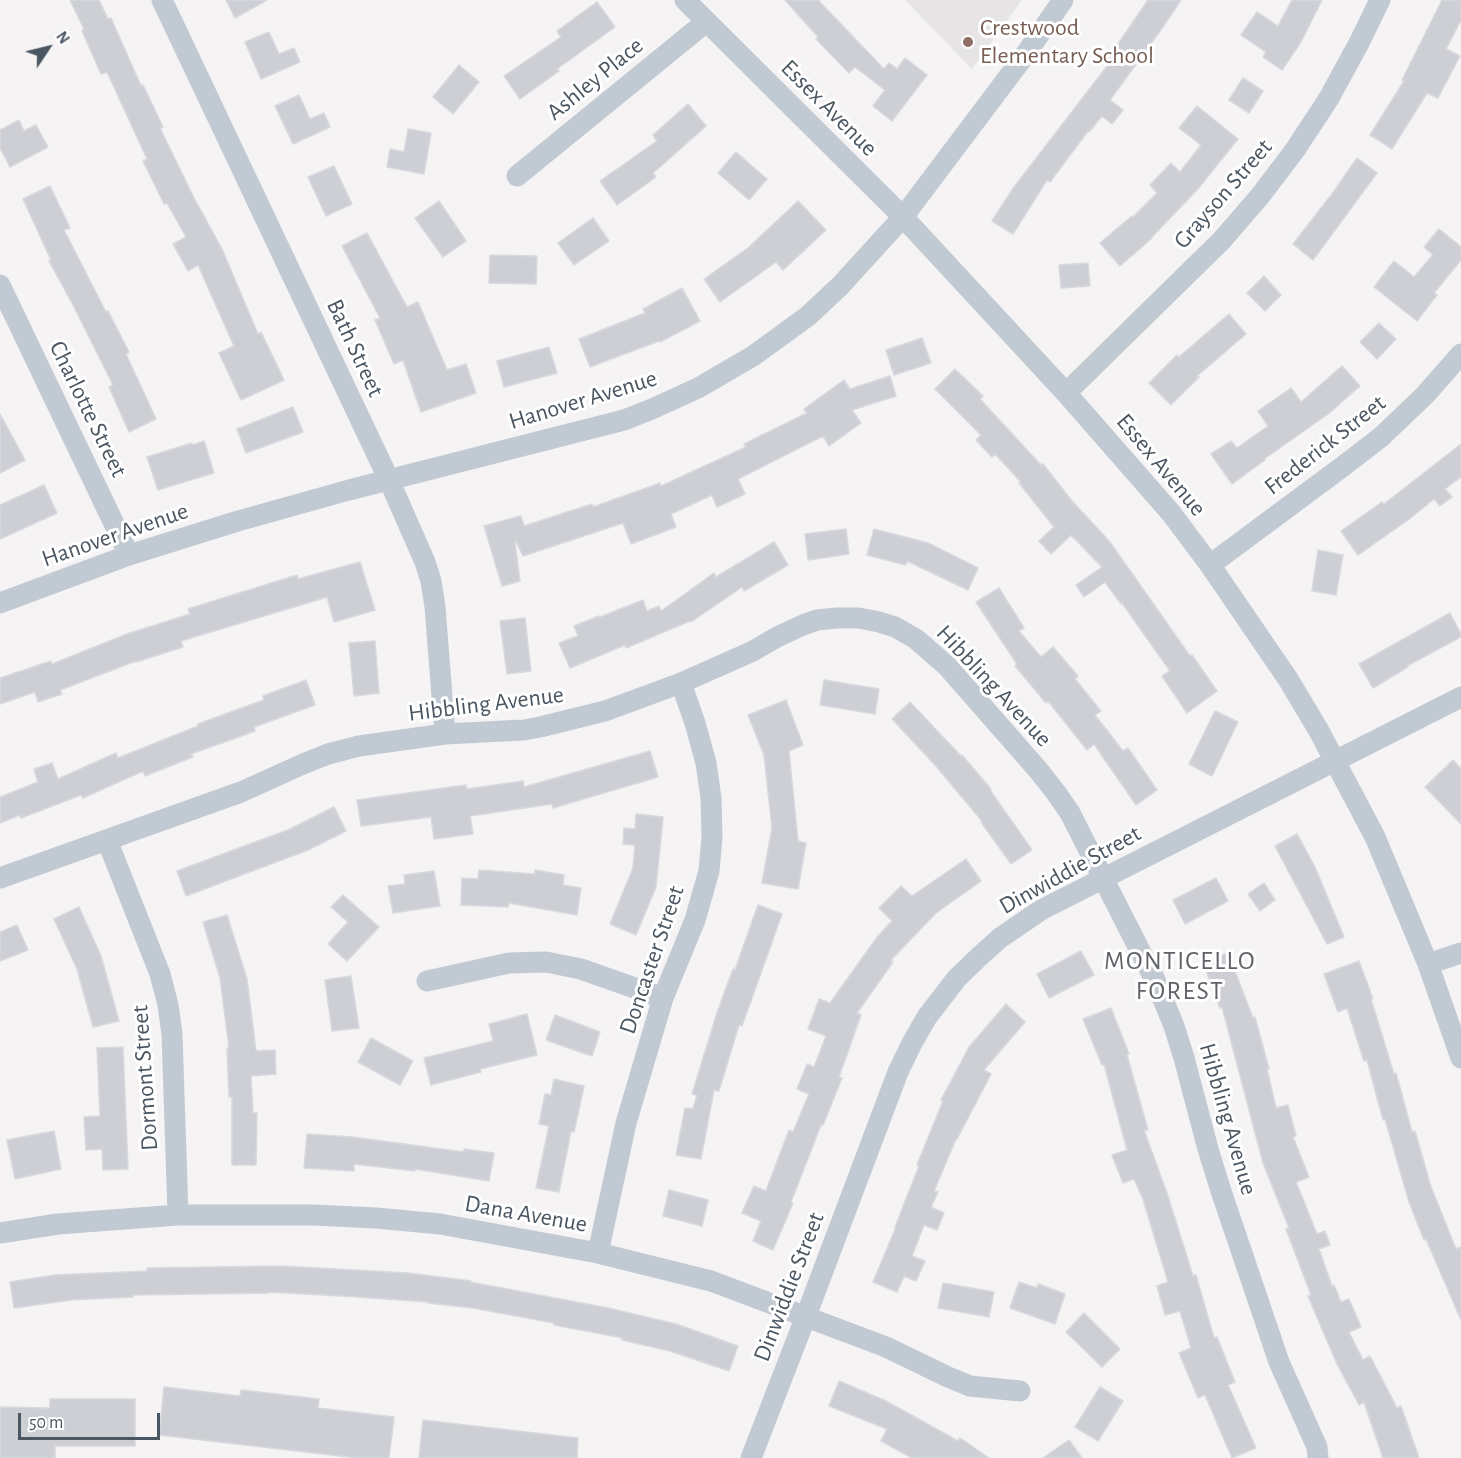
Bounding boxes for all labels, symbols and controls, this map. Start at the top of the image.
place label: Crestwood Elementary School [980,14,1154,70]
north arrow [18,18,78,78]
text: N [53,29,72,47]
street label: Ashley Place [541,31,649,127]
marker: Crestwood Elementary School [961,35,975,49]
street label: Essex Avenue [775,54,883,162]
street label: Grayson Street [1168,133,1278,255]
street label: Bath Street [320,295,390,401]
street label: Charlotte Street [43,336,133,482]
street label: Hanover Avenue [506,364,660,436]
street label: Frederick Street [1259,389,1391,501]
street label: Essex Avenue [1110,408,1212,522]
street label: Hanover Avenue [38,496,192,574]
street label: Hibbling Avenue [930,619,1058,753]
street label: Hibbling Avenue [407,680,565,728]
street label: Dinwiddie Street [994,819,1146,921]
street label: Doncaster Street [613,882,691,1038]
district label: MONTICELLO FOREST [1104,945,1256,1006]
street label: Dormont Street [126,1004,164,1152]
street label: Hibbling Avenue [1193,1040,1263,1198]
street label: Dana Avenue [463,1189,589,1239]
street label: Dinwiddie Street [747,1208,831,1366]
scale bar [21,1401,164,1439]
text: 50 m [29,1414,63,1432]

